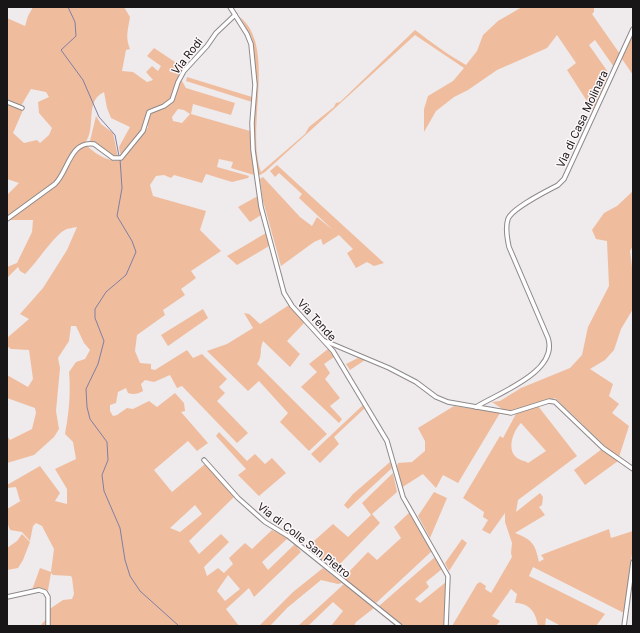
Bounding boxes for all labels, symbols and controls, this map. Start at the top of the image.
street label: Via Rodi [168,35,206,77]
street label: Via di Casa Molinara [553,68,611,170]
street label: Via Tende [294,296,340,344]
street label: Via di Colle San Pietro [255,499,354,581]

